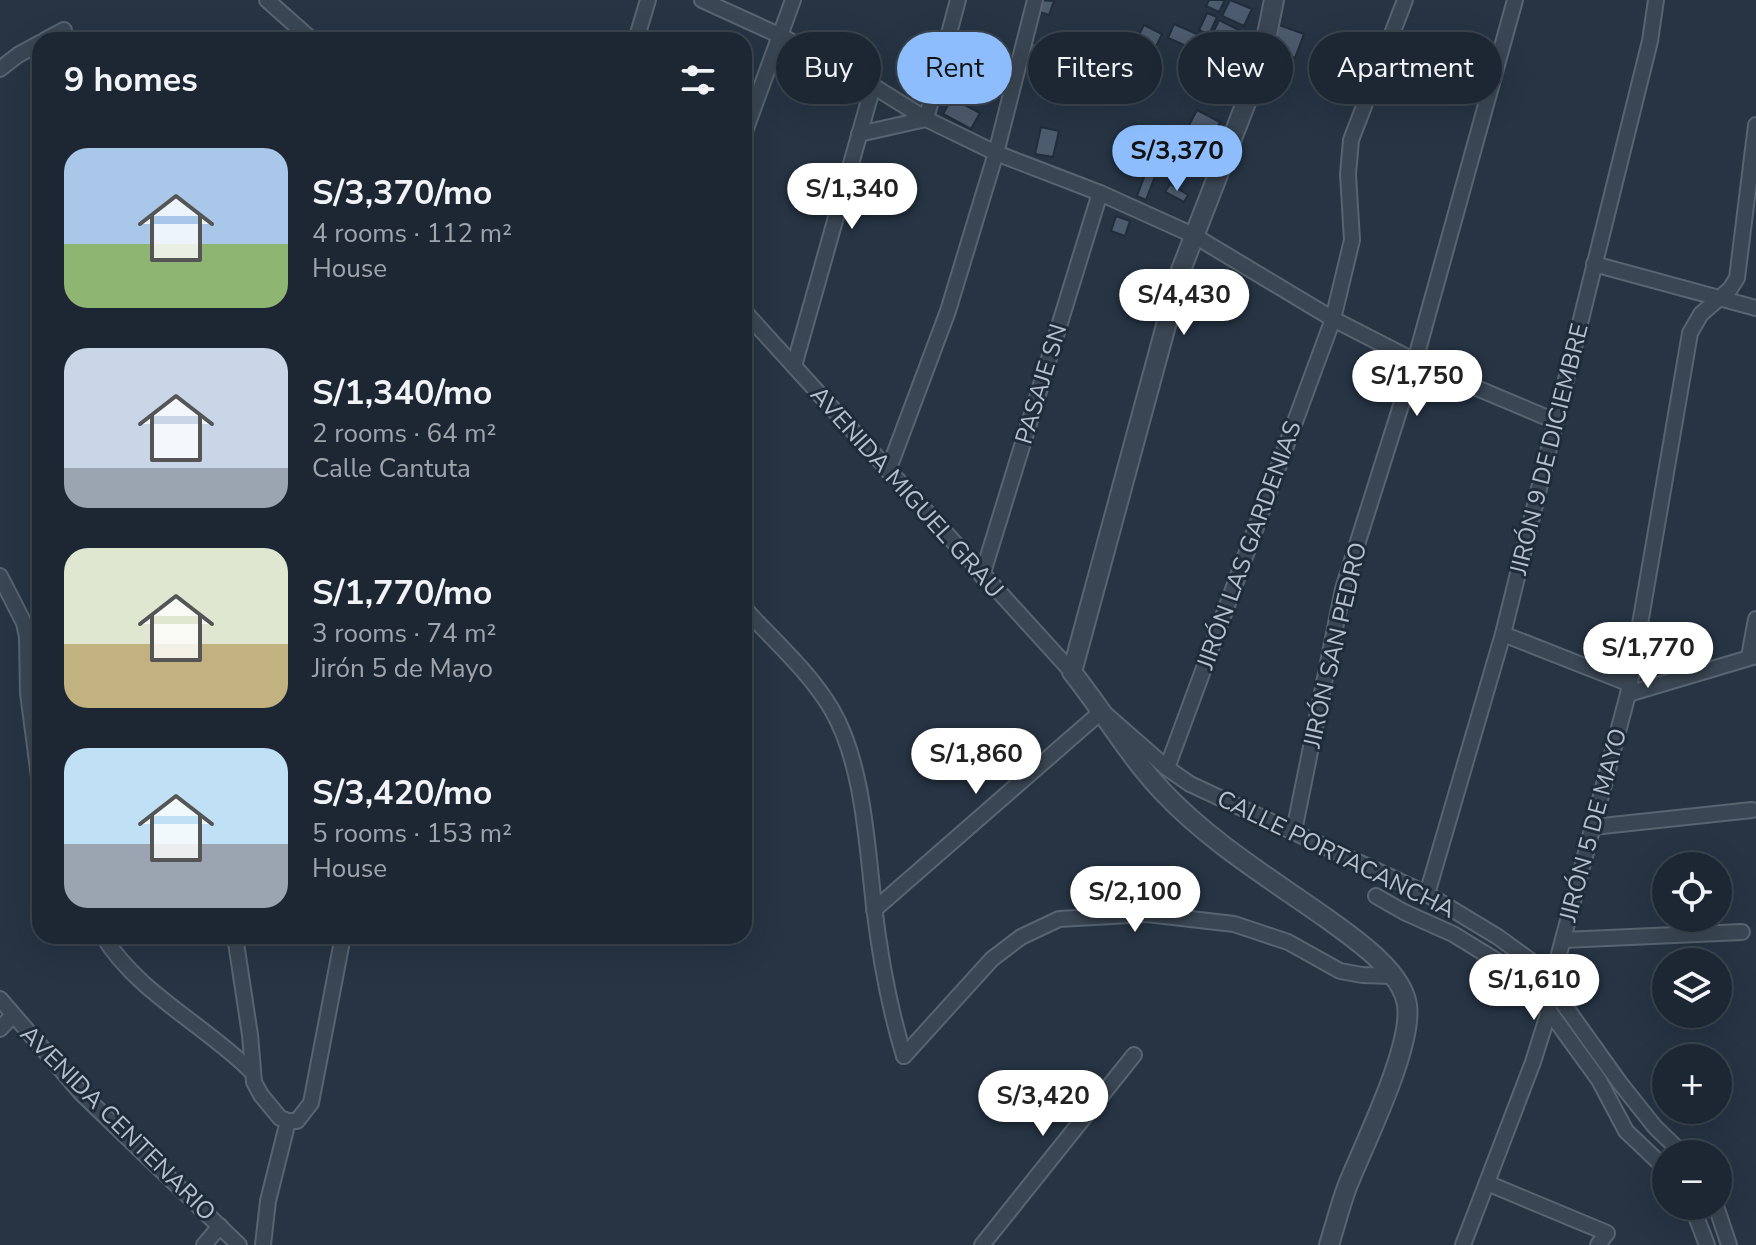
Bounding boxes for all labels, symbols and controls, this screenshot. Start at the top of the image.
chip: Buy [776,32,881,104]
chip: Rent [897,32,1012,104]
chip: Filters [1028,32,1162,104]
chip: New [1178,32,1293,104]
chip: Apartment [1309,32,1502,104]
text: 9 homes [64,57,198,103]
icon: filters [676,58,720,102]
pin: S/3,370 [1103,125,1251,193]
text: S/3,370 [1130,133,1224,168]
pin: S/1,340 [778,163,926,231]
text: S/3,370/mo [312,170,492,216]
text: S/1,340 [805,171,899,206]
icon: home [128,180,224,276]
text: 4 rooms · 112 m² [312,216,512,251]
text: House [312,251,387,286]
pin: S/4,430 [1110,269,1258,337]
text: S/4,430 [1137,277,1231,312]
street label: PASAJE SN [1008,320,1074,448]
street label: JIRÓN 9 DE DICIEMBRE [1502,320,1596,579]
pin: S/1,750 [1343,350,1491,418]
text: S/1,750 [1370,358,1464,393]
text: S/1,340/mo [312,370,492,416]
street label: AVENIDA MIGUEL GRAU [803,379,1011,605]
icon: home [128,380,224,476]
text: 2 rooms · 64 m² [312,416,496,451]
street label: JIRÓN LAS GARDENIAS [1189,417,1309,674]
text: Calle Cantuta [312,451,471,486]
street label: JIRÓN SAN PEDRO [1296,539,1374,752]
text: S/1,770/mo [312,570,492,616]
icon: home [128,580,224,676]
text: 3 rooms · 74 m² [312,616,496,651]
pin: S/1,770 [1574,622,1722,690]
text: S/1,770 [1601,630,1695,665]
text: Jirón 5 de Mayo [312,651,493,686]
street label: JIRÓN 5 DE MAYO [1552,725,1634,926]
pin: S/1,860 [902,728,1050,796]
text: S/1,860 [929,736,1023,771]
text: S/3,420/mo [312,770,492,816]
icon: home [128,780,224,876]
street label: CALLE PORTACANCHA [1212,782,1461,926]
text: 5 rooms · 153 m² [312,816,512,851]
text: House [312,851,387,886]
map controls [1652,852,1732,1220]
button: locate [1652,852,1732,932]
pin: S/2,100 [1061,866,1209,934]
text: S/2,100 [1088,874,1182,909]
button: layers [1652,948,1732,1028]
pin: S/1,610 [1460,954,1608,1022]
text: S/1,610 [1487,962,1581,997]
street label: AVENIDA CENTENARIO [13,1018,223,1228]
button: + [1652,1044,1732,1124]
pin: S/3,420 [969,1070,1117,1138]
text: S/3,420 [996,1078,1090,1113]
button: − [1652,1140,1732,1220]

